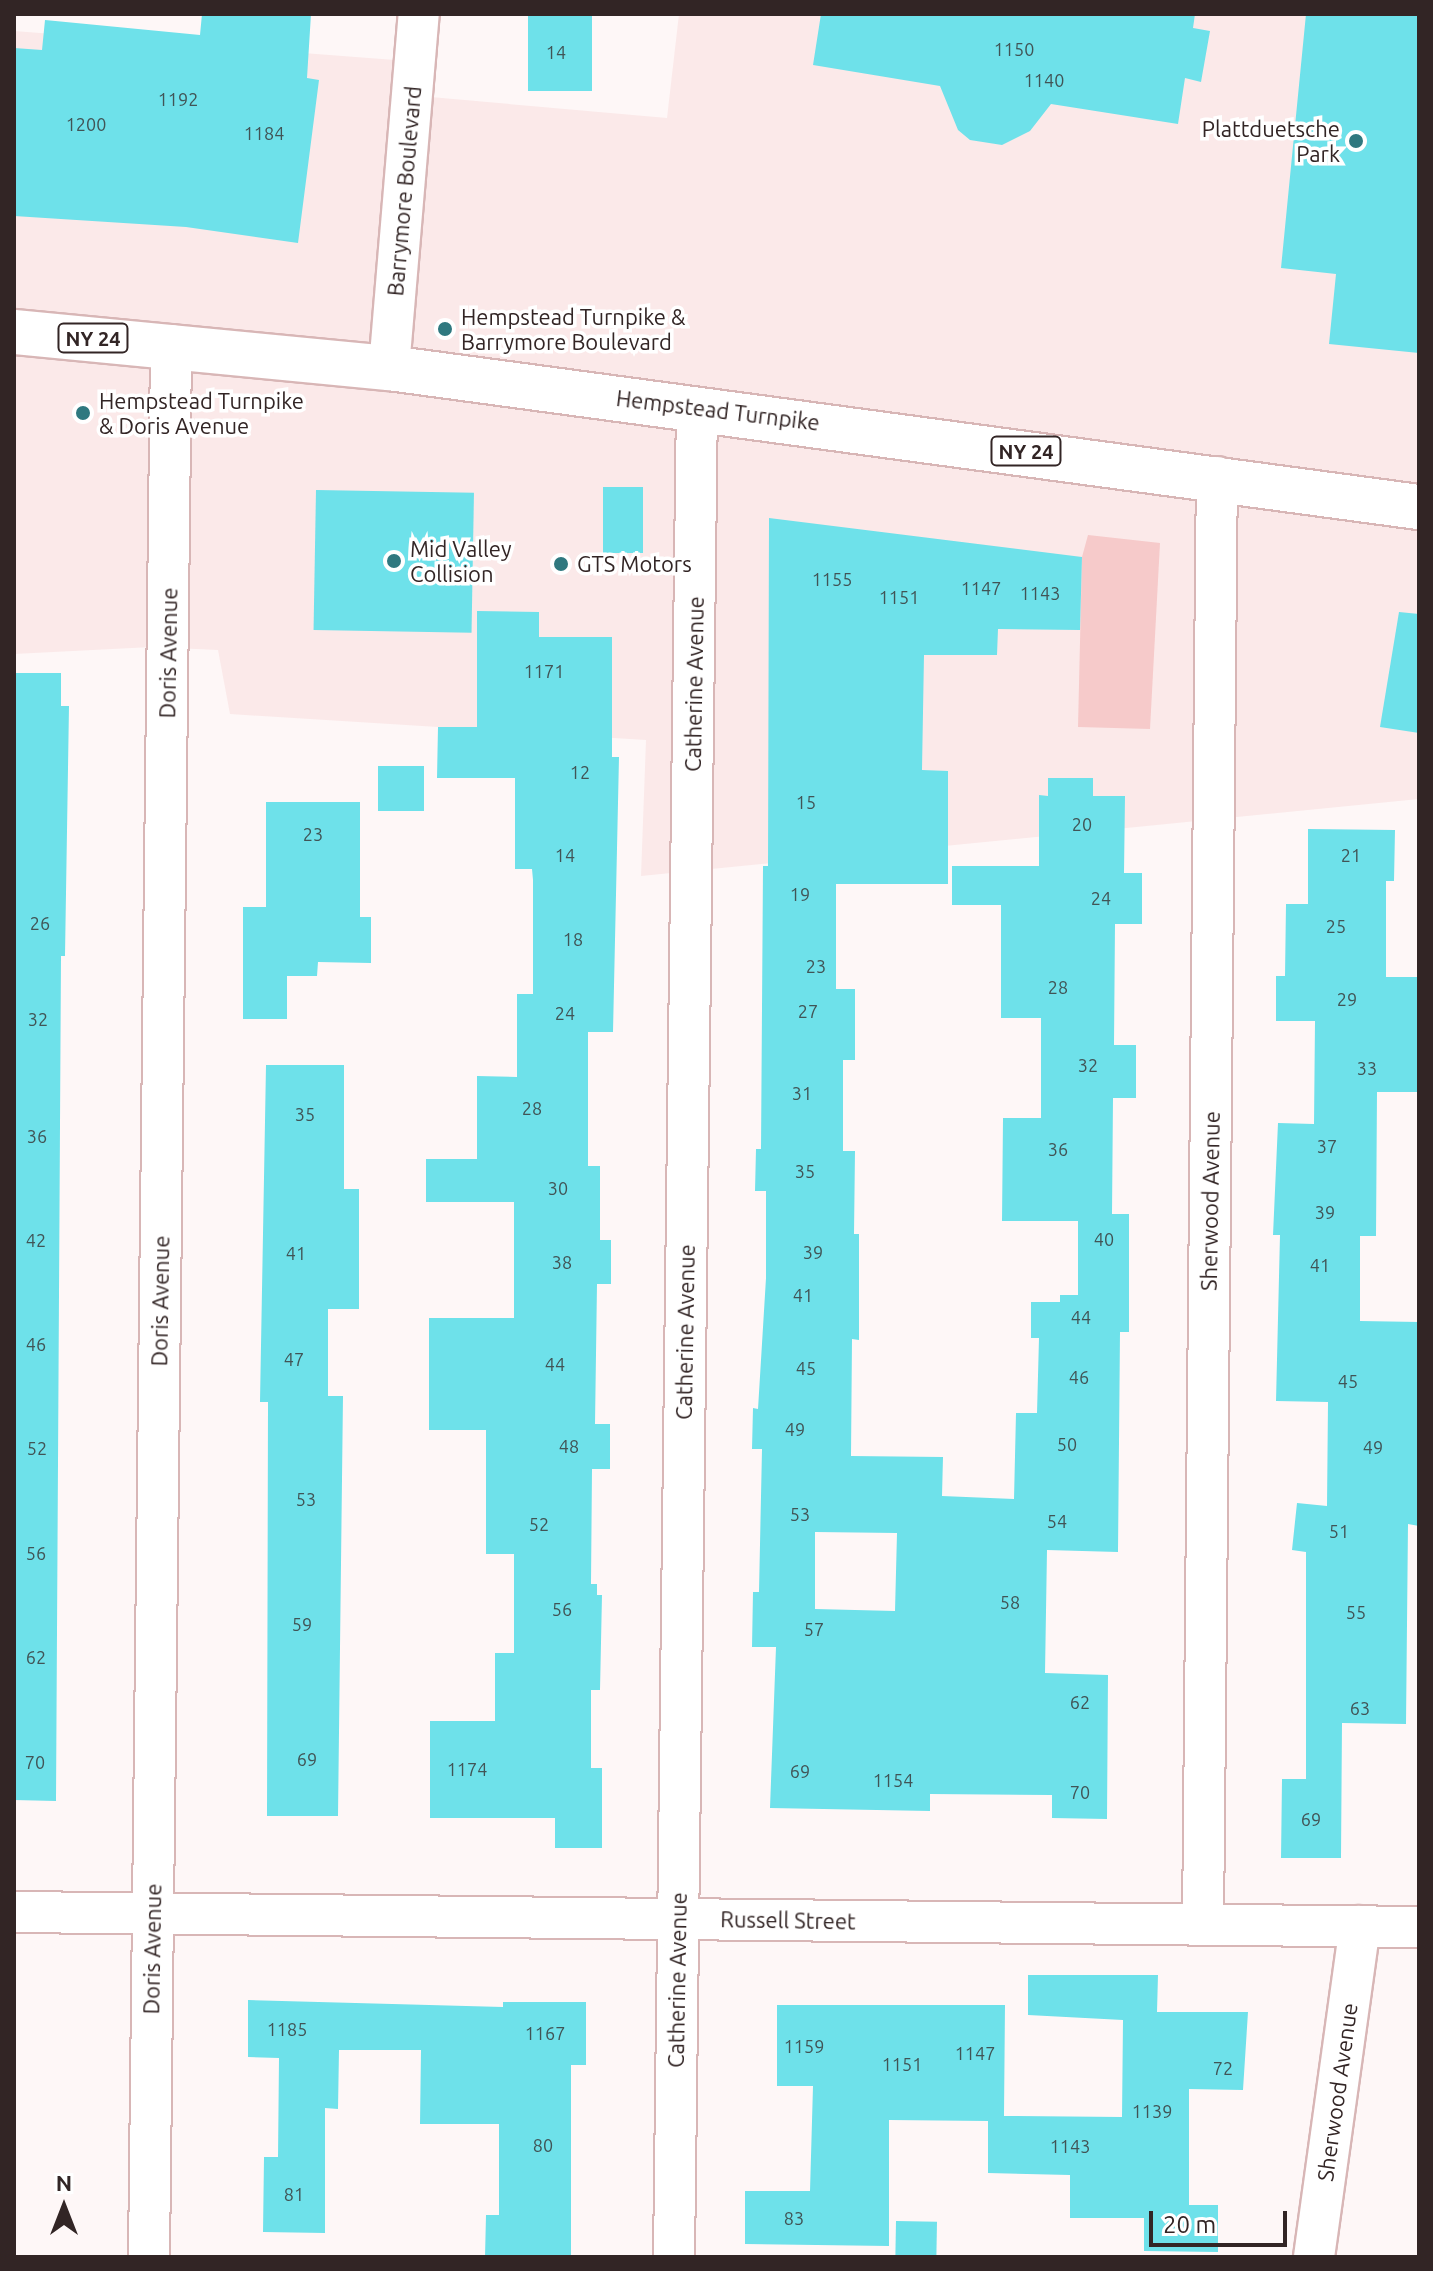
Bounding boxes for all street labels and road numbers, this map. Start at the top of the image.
street label: Barrymore Boulevard [382,85,426,297]
road number: NY 24 [57,322,129,354]
street label: Hempstead Turnpike [615,384,821,436]
road number: NY 24 [990,435,1062,467]
street label: Doris Avenue [154,587,182,719]
street label: Catherine Avenue [679,596,709,772]
street label: Sherwood Avenue [1195,1111,1225,1291]
street label: Doris Avenue [146,1235,174,1367]
street label: Catherine Avenue [670,1244,700,1420]
street label: Doris Avenue [138,1883,166,2015]
street label: Catherine Avenue [662,1892,692,2068]
street label: Russell Street [720,1906,856,1934]
street label: Sherwood Avenue [1311,2001,1363,2183]

